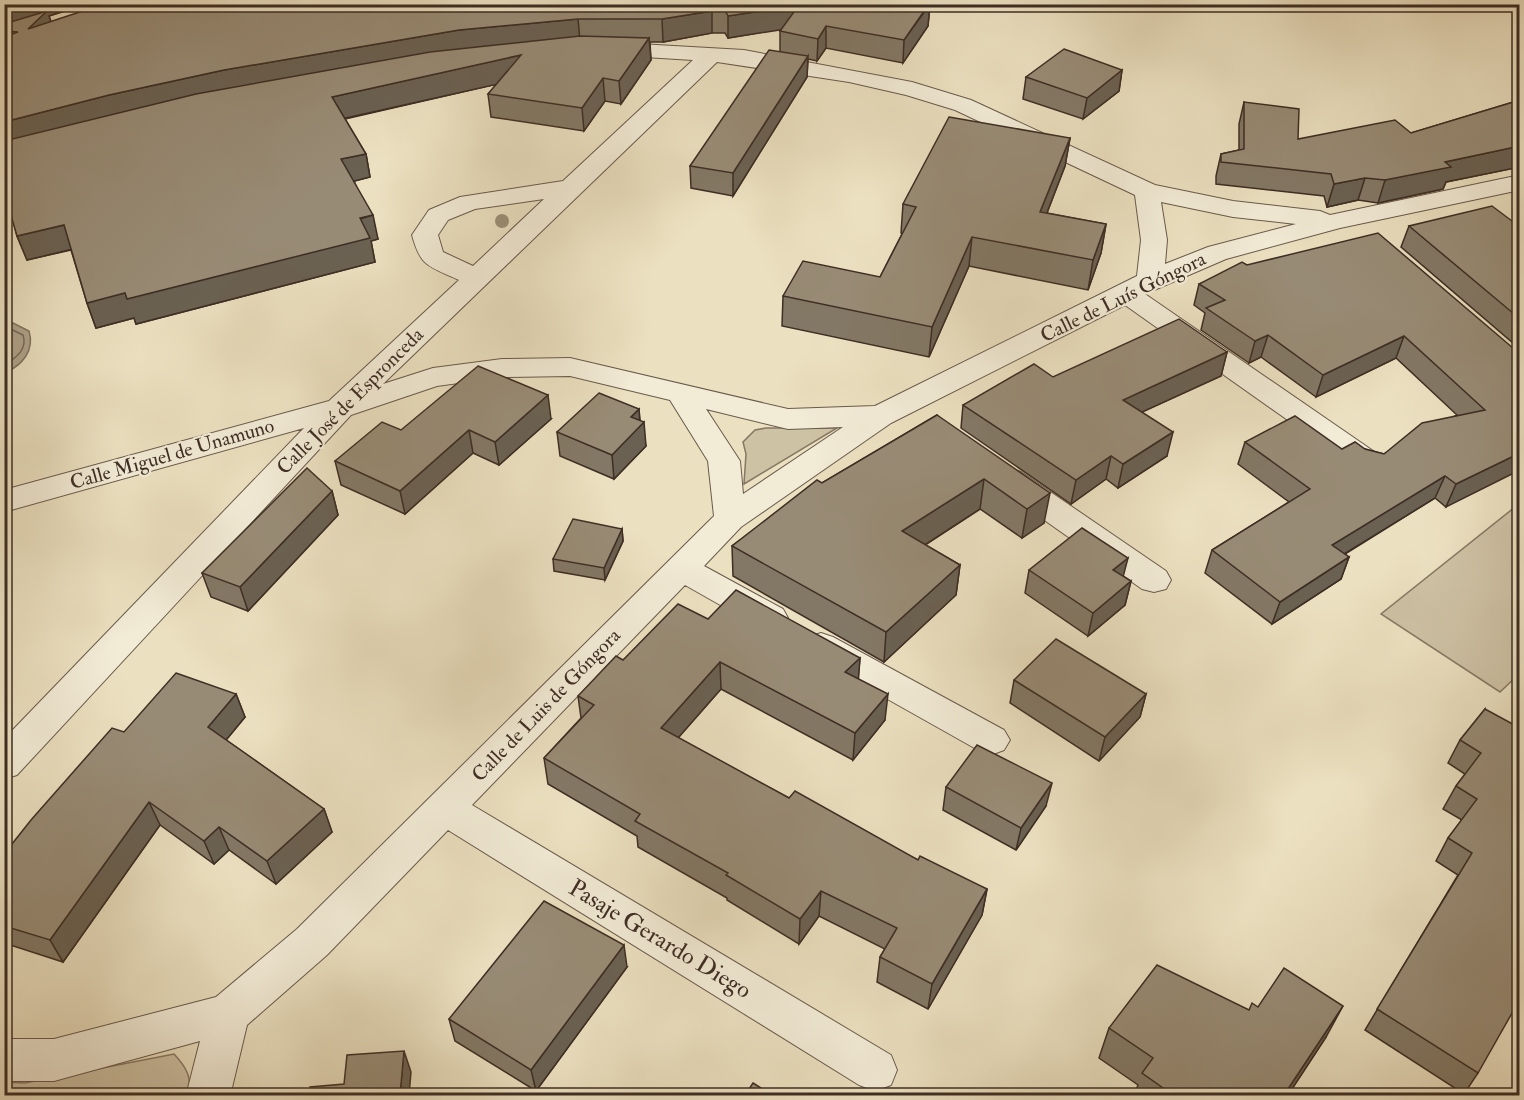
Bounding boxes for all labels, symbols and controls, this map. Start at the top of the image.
street label: Calle de Luís Góngora [1036,246,1211,348]
street label: Calle José de Espronceda [271,322,430,480]
street label: Calle Miguel de Unamuno [67,413,277,495]
street label: Calle de Luis de Góngora [466,623,626,787]
street label: Pasaje Gerardo Diego [563,872,757,1006]

